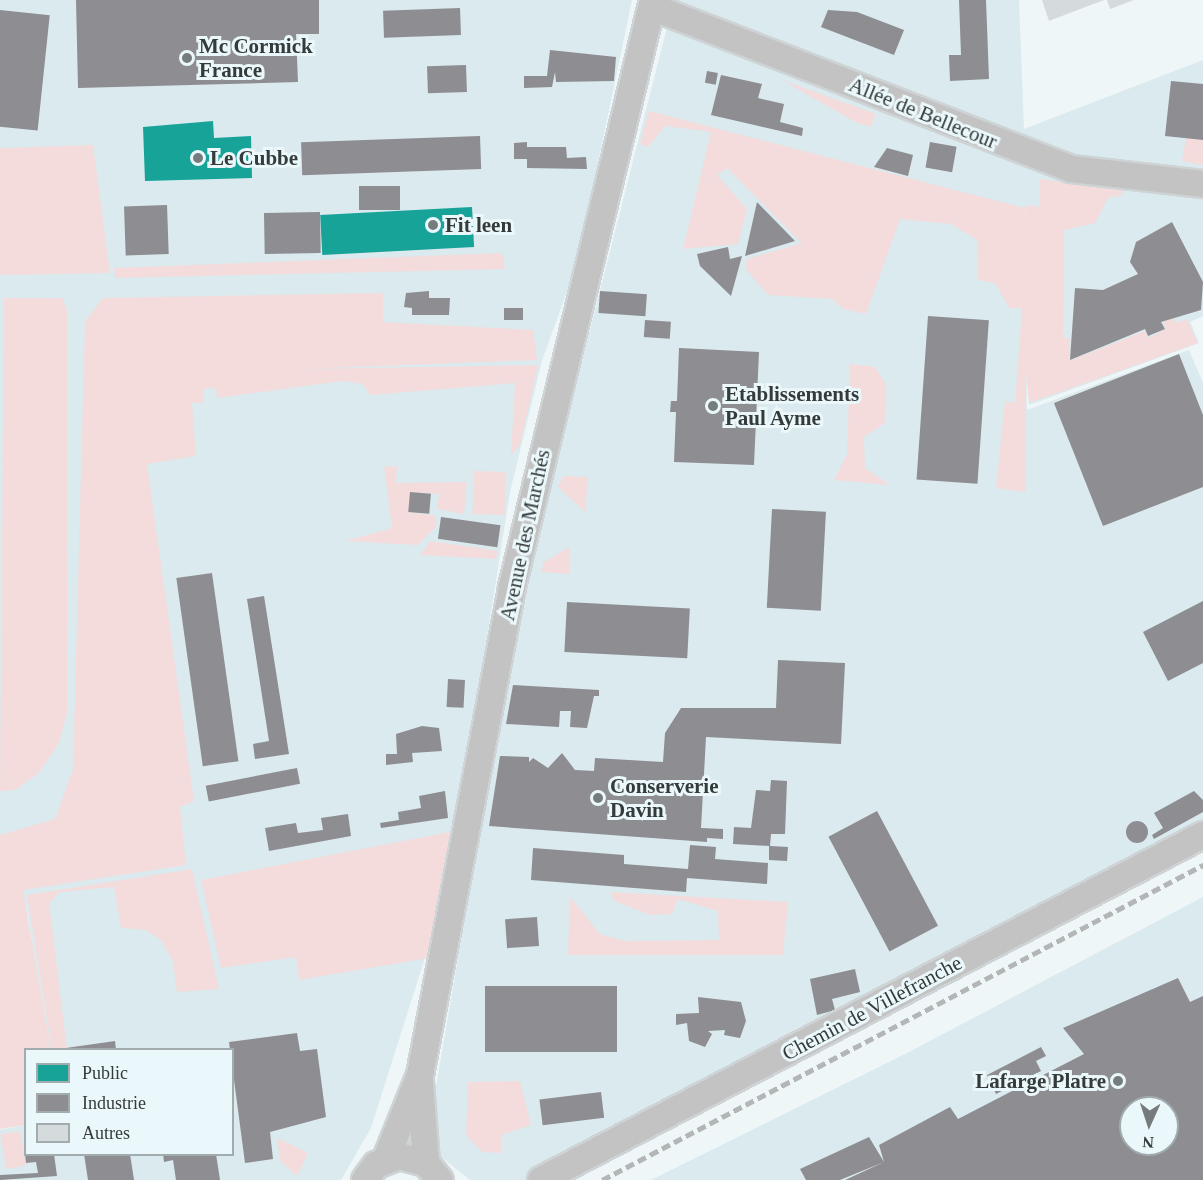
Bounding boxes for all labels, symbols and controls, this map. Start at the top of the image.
place label: Mc Cormick France [199,33,313,83]
marker: Mc Cormick France [180,51,194,65]
street label: Allée de Bellecour [845,72,1001,154]
place label: Le Cubbe [210,145,298,171]
marker: Le Cubbe [191,151,205,165]
place label: Fit leen [445,212,512,238]
marker: Fit leen [426,218,440,232]
place label: Etablissements Paul Ayme [725,381,859,431]
marker: Etablissements Paul Ayme [706,399,720,413]
street label: Avenue des Marchés [495,447,555,623]
place label: Conserverie Davin [610,773,718,823]
marker: Conserverie Davin [591,791,605,805]
street label: Chemin de Villefranche [778,950,966,1066]
legend [24,1048,234,1156]
text: Public [82,1063,128,1083]
place label: Lafarge Platre [975,1068,1106,1094]
marker: Lafarge Platre [1111,1074,1125,1088]
text: Industrie [82,1093,146,1113]
north arrow [1119,1096,1179,1156]
text: Autres [82,1123,130,1143]
text: N [1142,1134,1154,1151]

